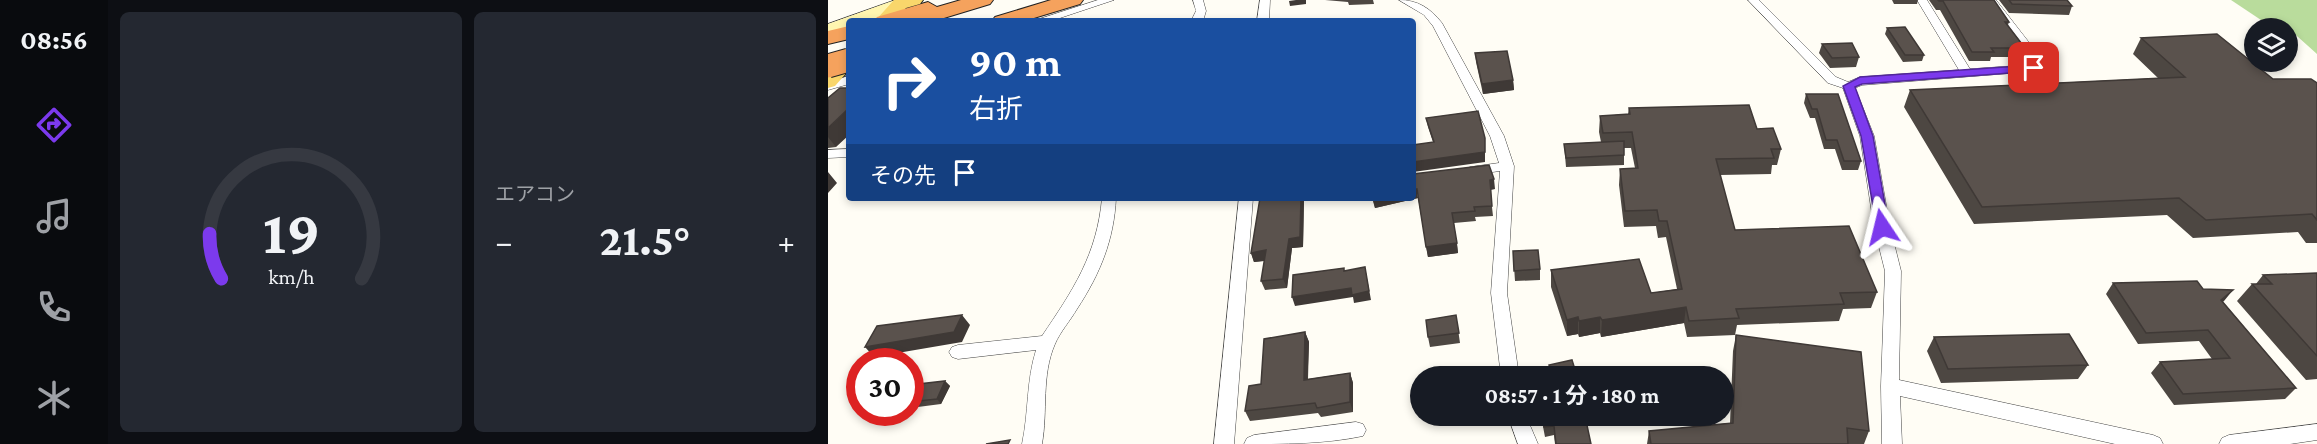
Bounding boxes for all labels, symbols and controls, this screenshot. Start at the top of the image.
map controls [2244,18,2298,72]
button: layers [2244,18,2298,72]
text: 08:56 [20,25,88,55]
text: 90 m [969,38,1061,85]
icon: right [870,42,948,120]
pin [2008,42,2059,93]
icon: arrive [2017,51,2050,84]
text: 右折 [969,94,1023,124]
icon: directions [33,104,75,146]
icon: arrive [948,156,981,189]
text: その先 [870,163,936,188]
text: エアコン [495,183,575,205]
icon: music [33,195,75,237]
position arrow [1850,195,1914,259]
text: 19 [262,197,320,266]
text: 21.5° [600,215,690,265]
text: − [495,223,512,260]
text: + [778,223,795,260]
text: km/h [268,265,315,289]
icon: phone [33,286,75,328]
speed limit sign: 30 [846,348,924,426]
icon: climate [33,377,75,419]
text: 08:57 · 1 分 · 180 m [1485,383,1659,408]

